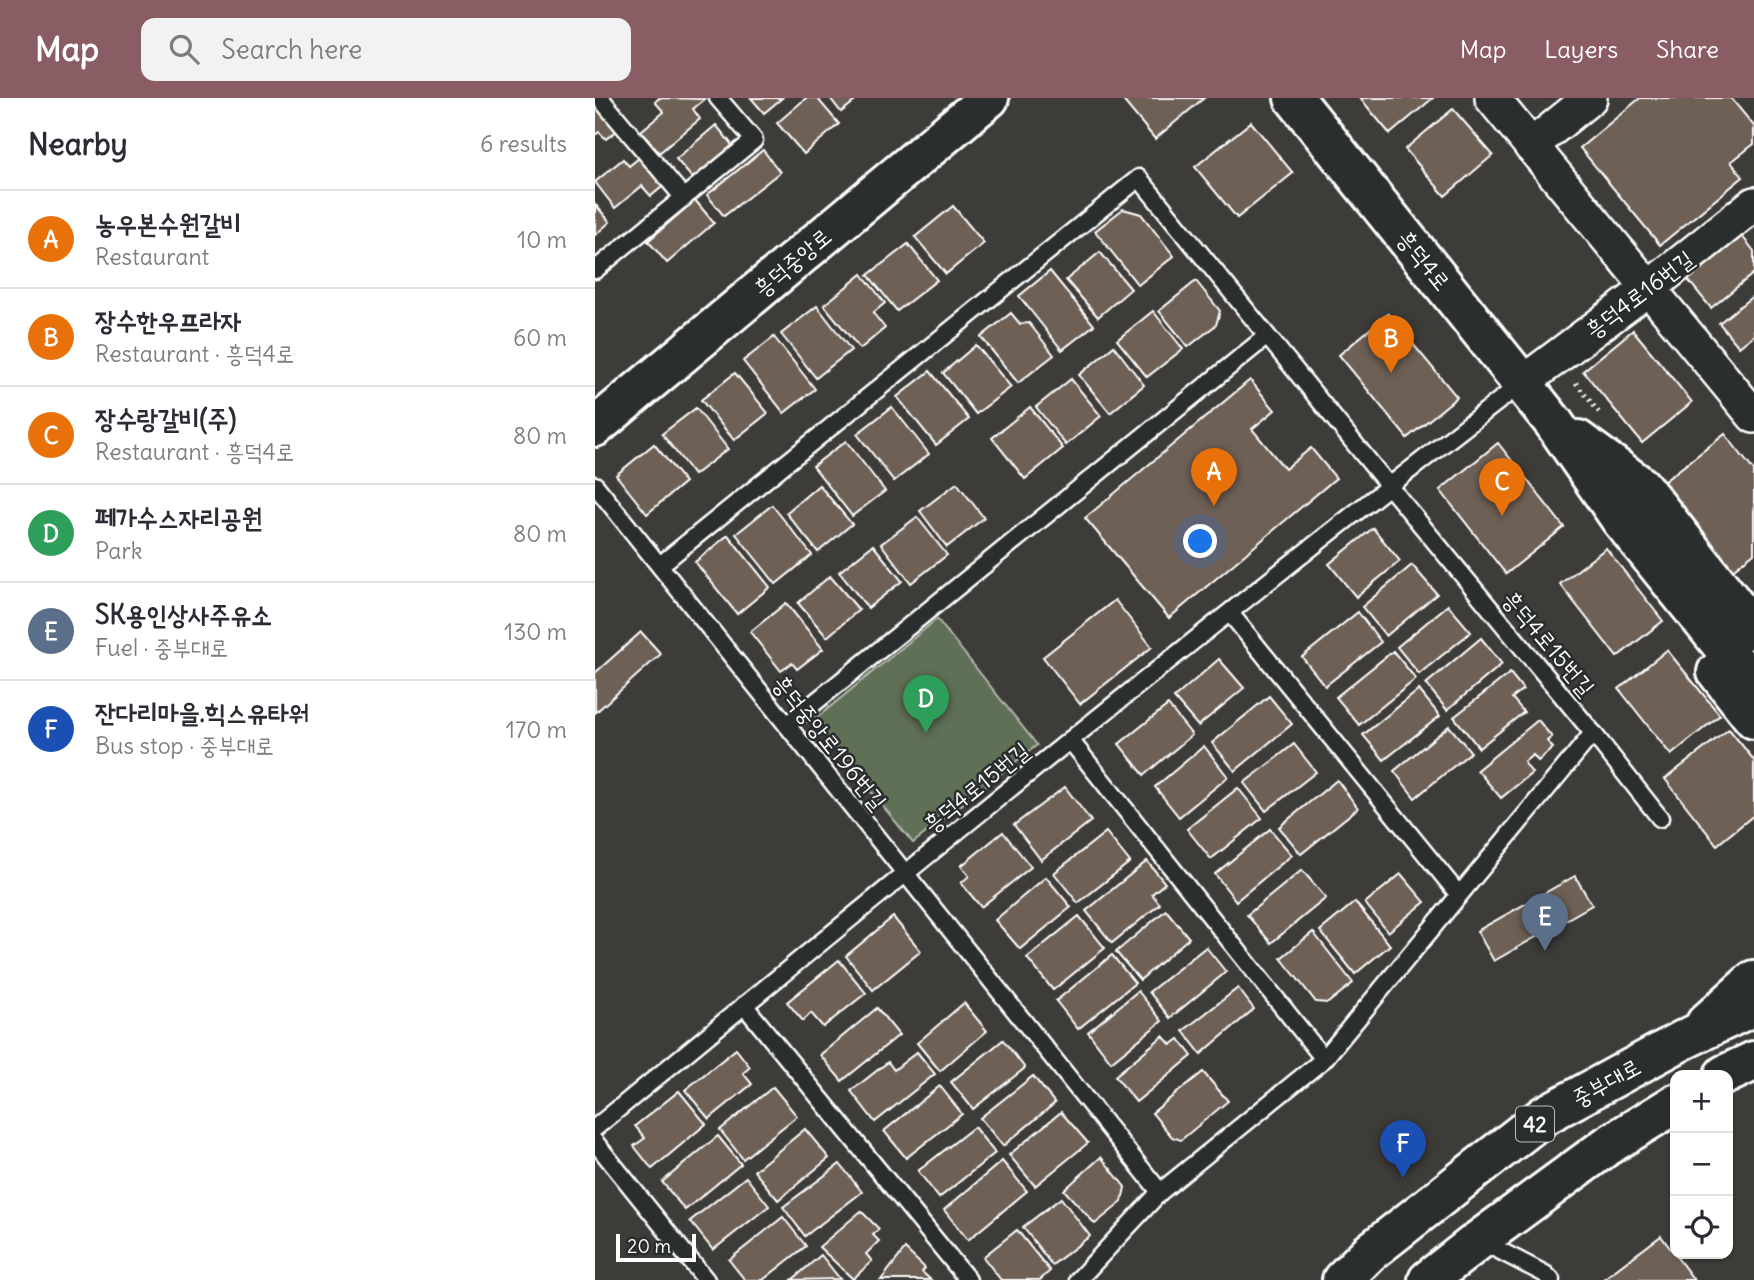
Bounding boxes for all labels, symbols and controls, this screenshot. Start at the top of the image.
search box [141,18,631,81]
text: Map [35,28,99,70]
icon: search [165,30,203,68]
text: Search here [221,33,362,66]
text: Map [1460,34,1506,64]
text: Layers [1544,34,1618,64]
text: Share [1656,34,1719,64]
text: Nearby [28,125,128,163]
text: 6 results [480,129,567,158]
text: 농우본수원갈비 [95,207,241,240]
street label: 흥덕중앙로 [747,221,837,303]
street label: 흥덕4로 [1391,224,1457,296]
text: A [44,225,58,254]
text: 10 m [517,225,567,254]
text: Restaurant [95,242,209,271]
street label: 흥덕4로16번길 [1579,244,1699,344]
text: 장수한우프라자 [95,304,241,337]
pin: B [1368,315,1414,373]
text: B [43,323,59,352]
text: 60 m [513,323,567,352]
text: Restaurant · 흥덕4로 [95,339,294,368]
text: 장수랑갈비(주) [95,402,236,435]
text: C [43,421,59,450]
text: 80 m [513,421,567,450]
text: Restaurant · 흥덕4로 [95,437,294,466]
pin: A [1191,448,1237,506]
pin: C [1479,458,1525,516]
text: 페가수스자리공원 [95,501,262,534]
text: D [43,519,59,548]
text: 80 m [513,519,567,548]
your location [1183,524,1217,558]
text: Park [95,536,143,565]
street label: 흥덕4로15번길 [1497,585,1601,701]
text: SK용인상사주유소 [95,598,272,631]
text: E [44,617,58,646]
text: 130 m [504,617,567,646]
text: Fuel · 중부대로 [95,633,228,662]
street label: 흥덕중앙로196번길 [767,669,893,815]
pin: D [903,675,949,733]
text: 잔다리마을.힉스유타워 [95,696,310,729]
text: F [44,715,58,744]
text: 170 m [506,715,567,744]
text: Bus stop · 중부대로 [95,731,274,760]
street label: 흥덕4로15번길 [917,735,1035,839]
pin: E [1522,893,1568,951]
street label: 중부대로 [1567,1051,1645,1113]
map controls [1670,1070,1733,1259]
button: + [1670,1070,1733,1133]
road number: 42 [1516,1107,1554,1142]
pin: F [1380,1120,1426,1178]
button: − [1670,1133,1733,1196]
button: locate [1670,1196,1733,1259]
scale bar [616,1231,697,1263]
text: 20 m [627,1234,671,1258]

